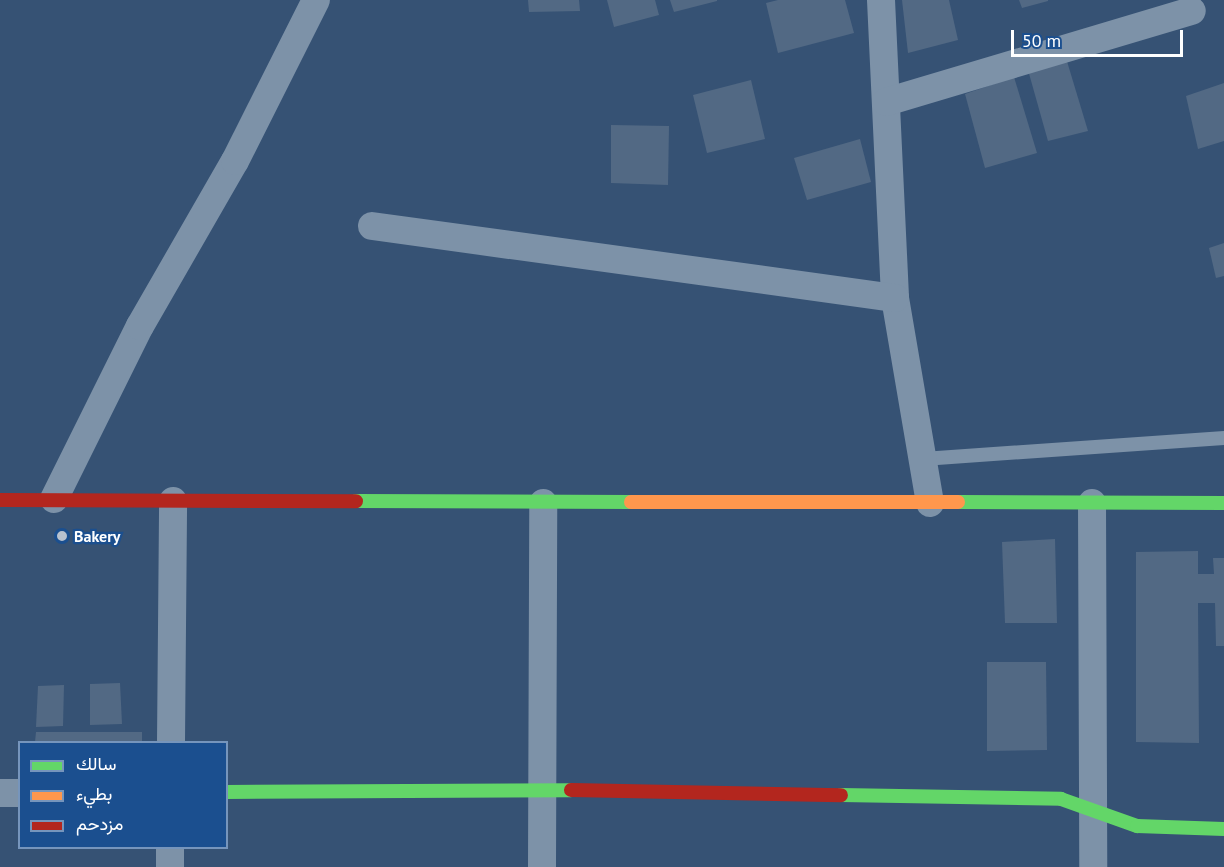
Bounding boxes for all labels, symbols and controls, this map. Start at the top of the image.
scale bar [1014,18,1186,56]
text: 50 m [1022,29,1061,52]
place label: Bakery [74,526,120,546]
marker: Bakery [55,529,69,543]
legend [18,741,228,849]
text: سالك [76,752,116,775]
text: بطيء [76,782,112,805]
text: مزدحم [76,812,123,835]

